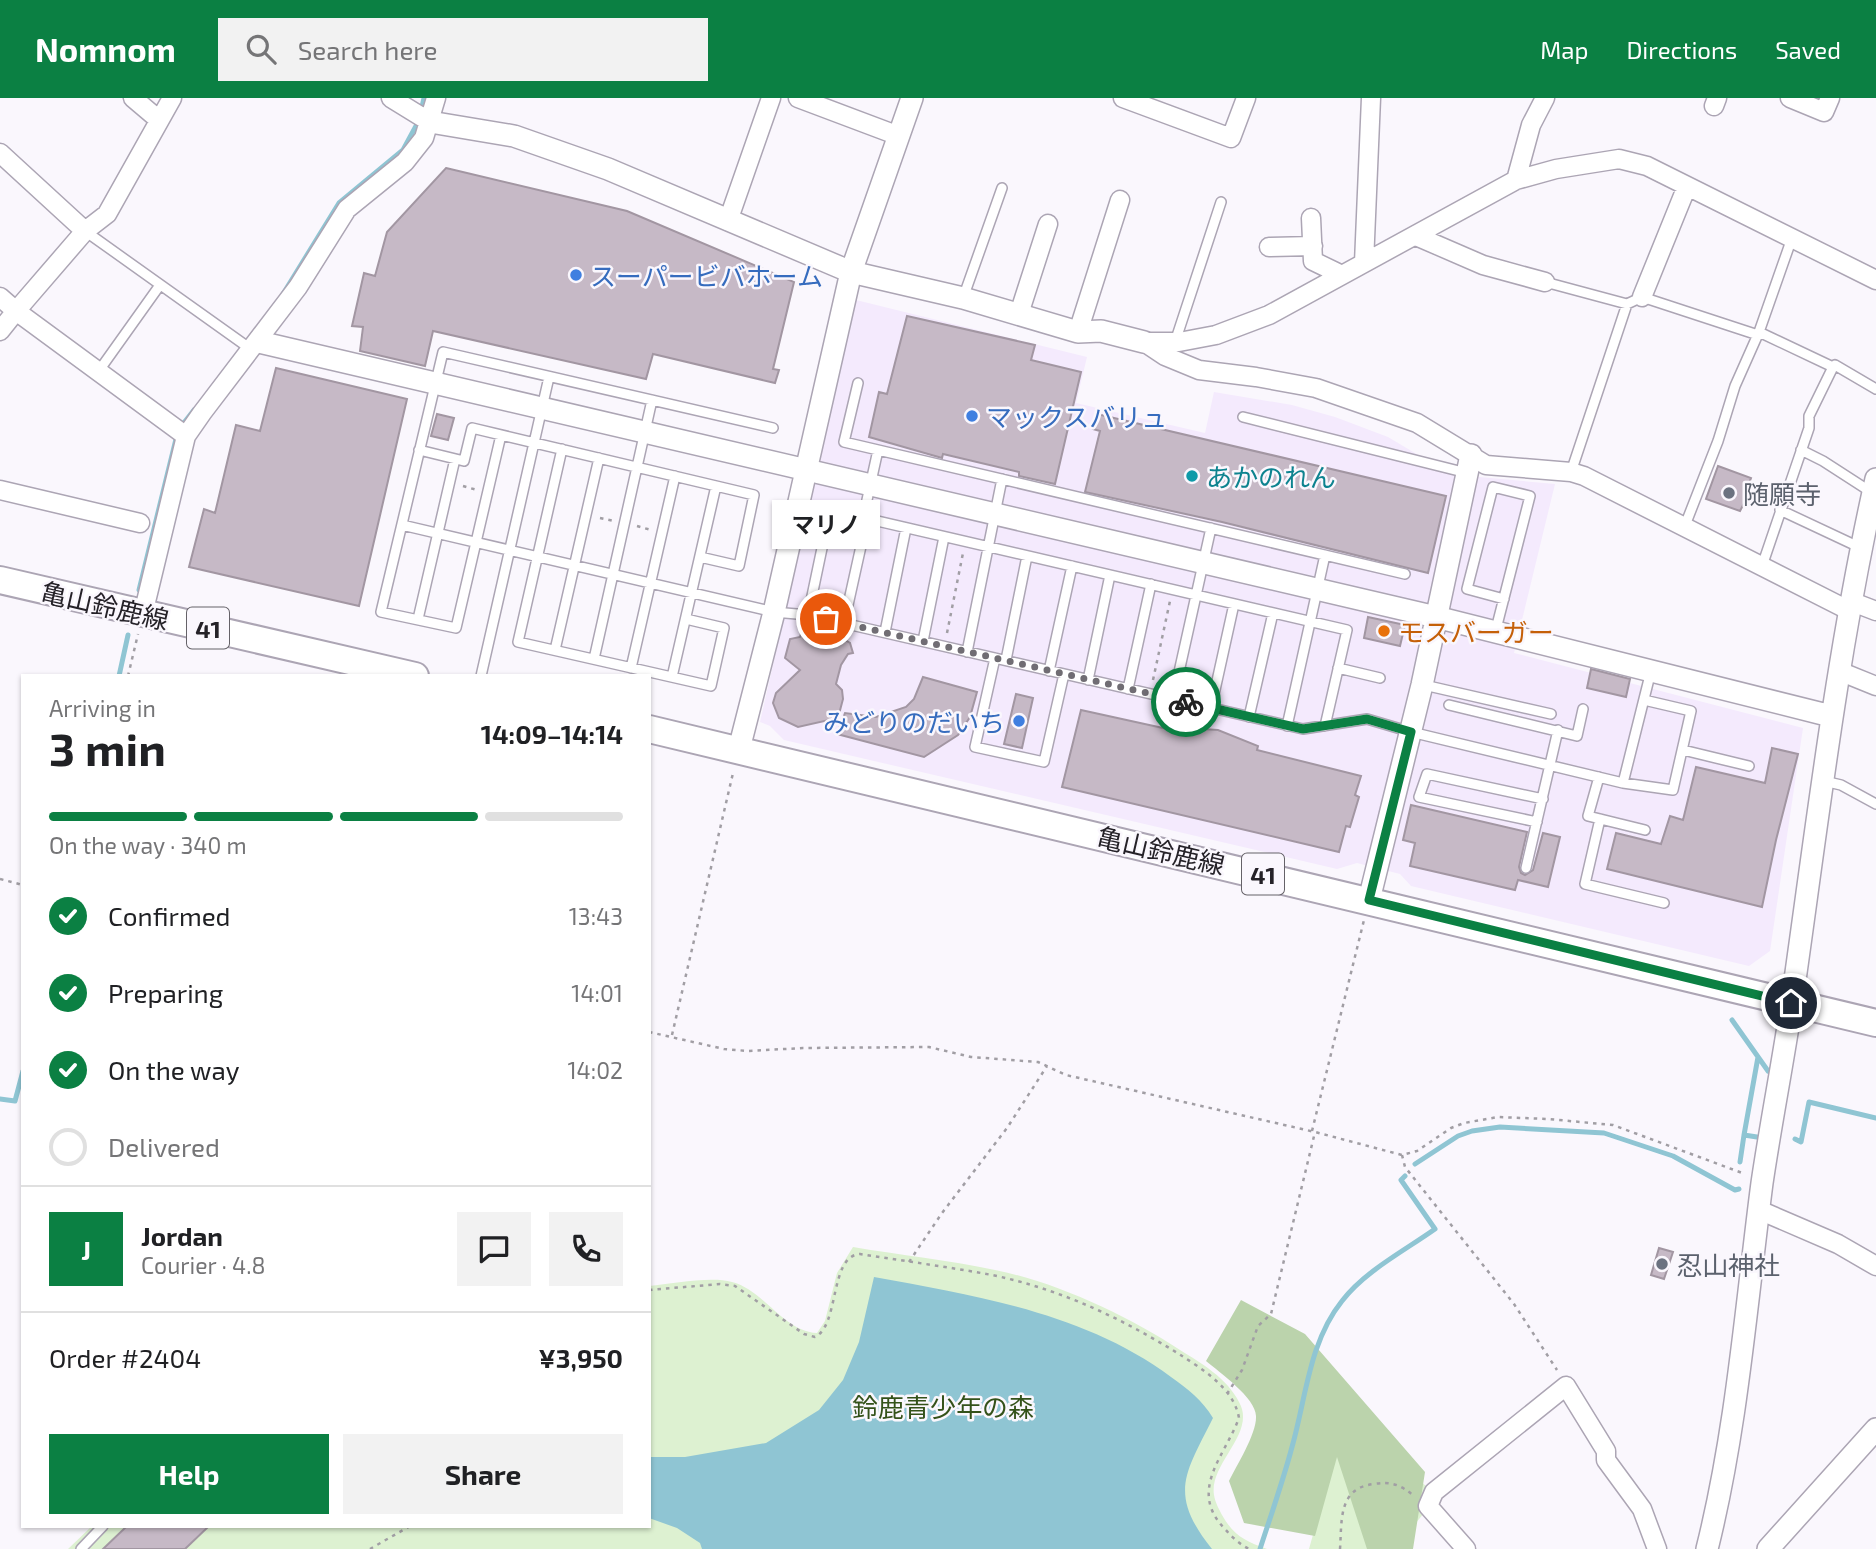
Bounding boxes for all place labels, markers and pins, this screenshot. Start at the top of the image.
place label: スーパービバホーム [590,260,823,291]
marker: スーパービバホーム [568,267,584,283]
place label: マックスバリュ [986,401,1167,432]
marker: マックスバリュ [964,408,980,424]
place label: あかのれん [1206,461,1336,492]
marker: あかのれん [1184,468,1200,484]
place label: 随願寺 [1743,478,1821,509]
marker: 随願寺 [1721,485,1737,501]
callout: マリノ [772,500,880,549]
pin [796,589,856,649]
place label: モスバーガー [1398,616,1554,647]
marker: モスバーガー [1376,623,1392,639]
place label: みどりのだいち [823,706,1005,737]
marker: みどりのだいち [1011,713,1027,729]
pin [1761,973,1821,1033]
place label: 忍山神社 [1676,1249,1780,1280]
marker: 忍山神社 [1654,1256,1670,1272]

